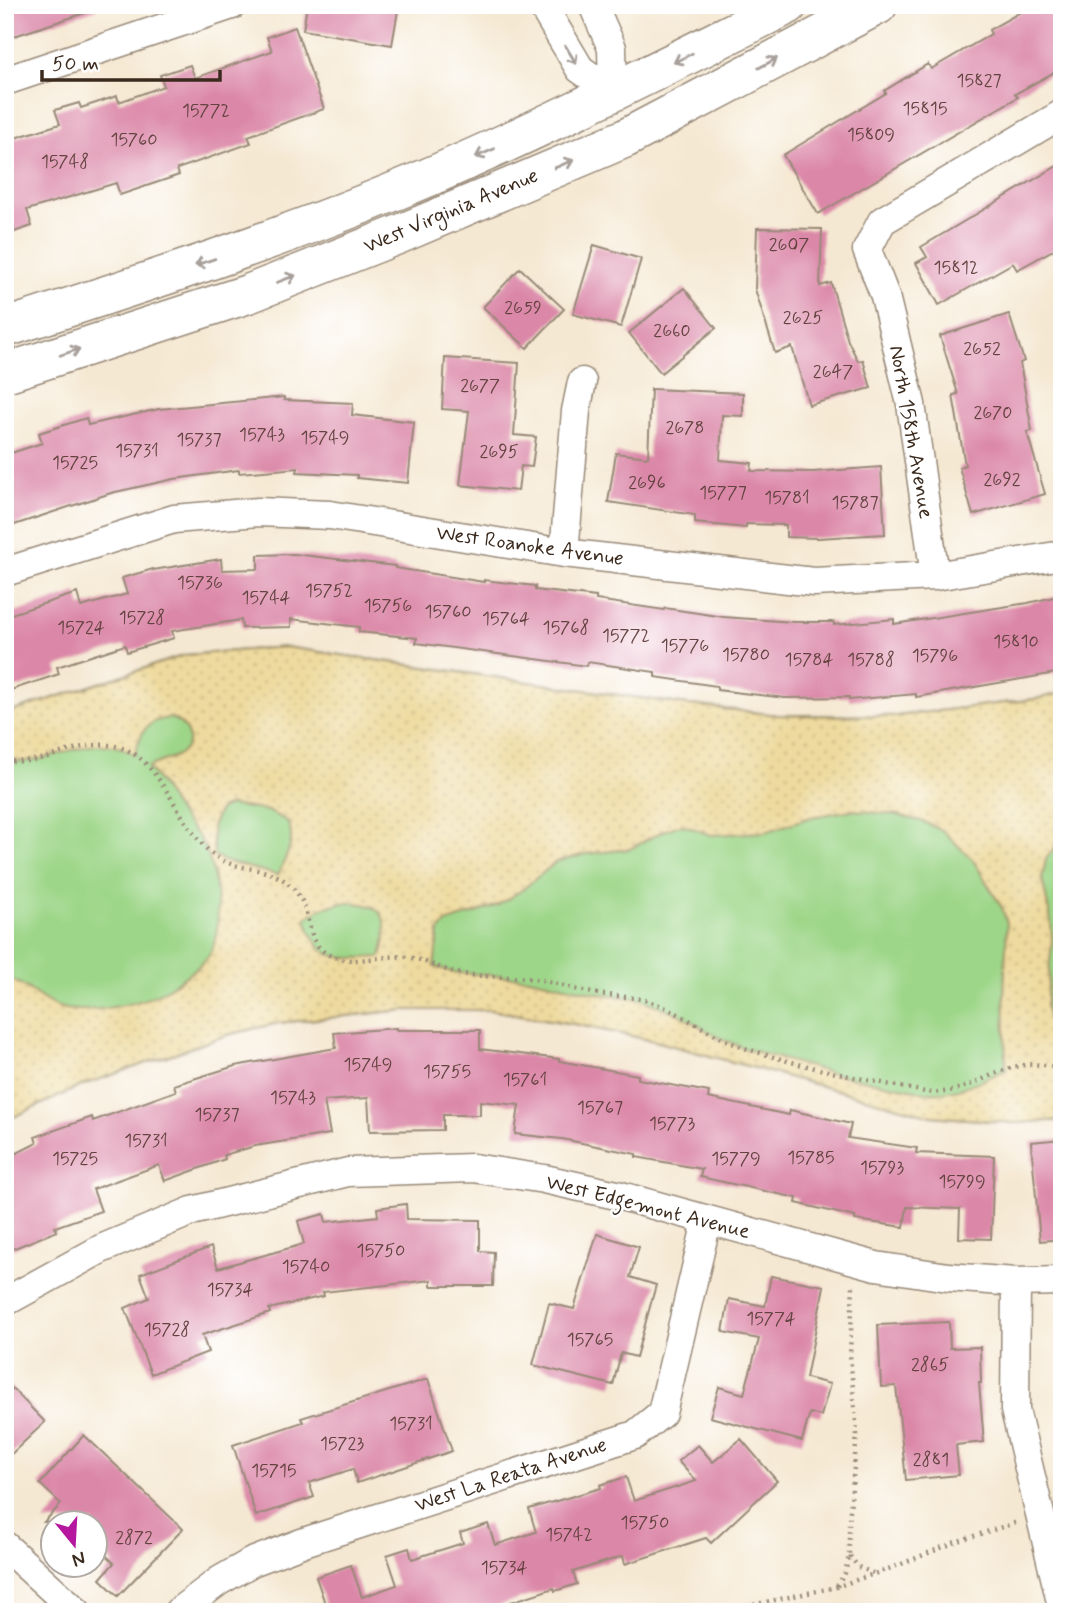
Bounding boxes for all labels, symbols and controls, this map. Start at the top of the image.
scale bar [42,38,220,82]
one-way arrow [565,44,579,64]
text: 50 m [52,50,99,78]
one-way arrow [673,51,694,65]
one-way arrow [757,56,778,70]
house number: 15827 [956,69,1002,93]
house number: 15815 [903,97,948,121]
house number: 15772 [182,99,230,123]
house number: 15809 [847,123,895,147]
house number: 15760 [110,128,158,152]
one-way arrow [475,147,496,160]
house number: 15748 [41,150,89,174]
one-way arrow [553,157,574,170]
street label: West Virginia Avenue [359,162,543,261]
house number: 2607 [769,233,809,257]
house number: 15812 [934,256,978,280]
one-way arrow [194,257,216,269]
one-way arrow [274,271,296,284]
house number: 2659 [504,296,542,320]
house number: 2625 [783,306,823,330]
house number: 2660 [653,319,691,343]
house number: 2652 [963,337,1001,361]
street label: North 158th Avenue [882,343,940,521]
one-way arrow [59,345,81,357]
house number: 2647 [813,360,853,384]
house number: 2677 [460,374,500,398]
house number: 2670 [974,401,1012,425]
house number: 2678 [666,416,704,440]
house number: 15743 [239,423,285,447]
house number: 15749 [301,426,349,450]
house number: 15737 [177,428,221,452]
house number: 15731 [115,439,159,463]
house number: 2695 [479,440,519,464]
house number: 15725 [52,451,98,475]
house number: 2692 [983,468,1021,492]
house number: 2696 [628,471,666,495]
house number: 15777 [699,481,747,505]
house number: 15781 [764,486,810,510]
house number: 15787 [832,491,878,515]
street label: West Roanoke Avenue [434,519,626,573]
house number: 15736 [177,571,223,595]
house number: 15752 [305,579,353,603]
house number: 15744 [241,586,291,610]
house number: 15756 [364,594,412,618]
house number: 15760 [424,600,472,624]
house number: 15728 [119,606,165,630]
house number: 15764 [482,607,530,631]
house number: 15724 [57,616,105,640]
house number: 15768 [543,616,589,640]
house number: 15772 [602,624,650,648]
house number: 15810 [993,630,1039,654]
house number: 15776 [661,634,709,658]
house number: 15780 [722,643,770,667]
house number: 15796 [912,644,958,668]
house number: 15784 [785,648,833,672]
house number: 15788 [847,648,895,672]
house number: 15749 [344,1053,392,1077]
house number: 15755 [423,1060,471,1084]
house number: 15761 [503,1068,547,1092]
house number: 15743 [270,1086,316,1110]
house number: 15767 [577,1096,623,1120]
house number: 15737 [195,1103,239,1127]
house number: 15773 [649,1112,695,1136]
house number: 15731 [124,1129,168,1153]
house number: 15785 [787,1146,835,1170]
house number: 15725 [52,1147,98,1171]
house number: 15779 [711,1147,761,1171]
house number: 15793 [860,1156,904,1180]
street label: West Edgemont Avenue [543,1168,753,1248]
house number: 15799 [938,1170,986,1194]
house number: 15750 [357,1239,405,1263]
house number: 15740 [282,1255,330,1279]
house number: 15734 [207,1278,253,1302]
house number: 15774 [746,1307,796,1331]
house number: 15728 [144,1318,190,1342]
house number: 15765 [567,1328,613,1352]
house number: 2865 [911,1353,949,1377]
house number: 15731 [389,1412,433,1436]
street label: West La Reata Avenue [411,1431,611,1519]
house number: 15723 [320,1432,364,1456]
house number: 2881 [913,1448,949,1472]
house number: 15715 [251,1459,297,1483]
north arrow [38,1508,108,1578]
house number: 15750 [621,1511,669,1535]
house number: 15742 [545,1523,593,1547]
house number: 2872 [115,1526,153,1550]
text: N [69,1545,89,1573]
house number: 15734 [481,1556,527,1580]

